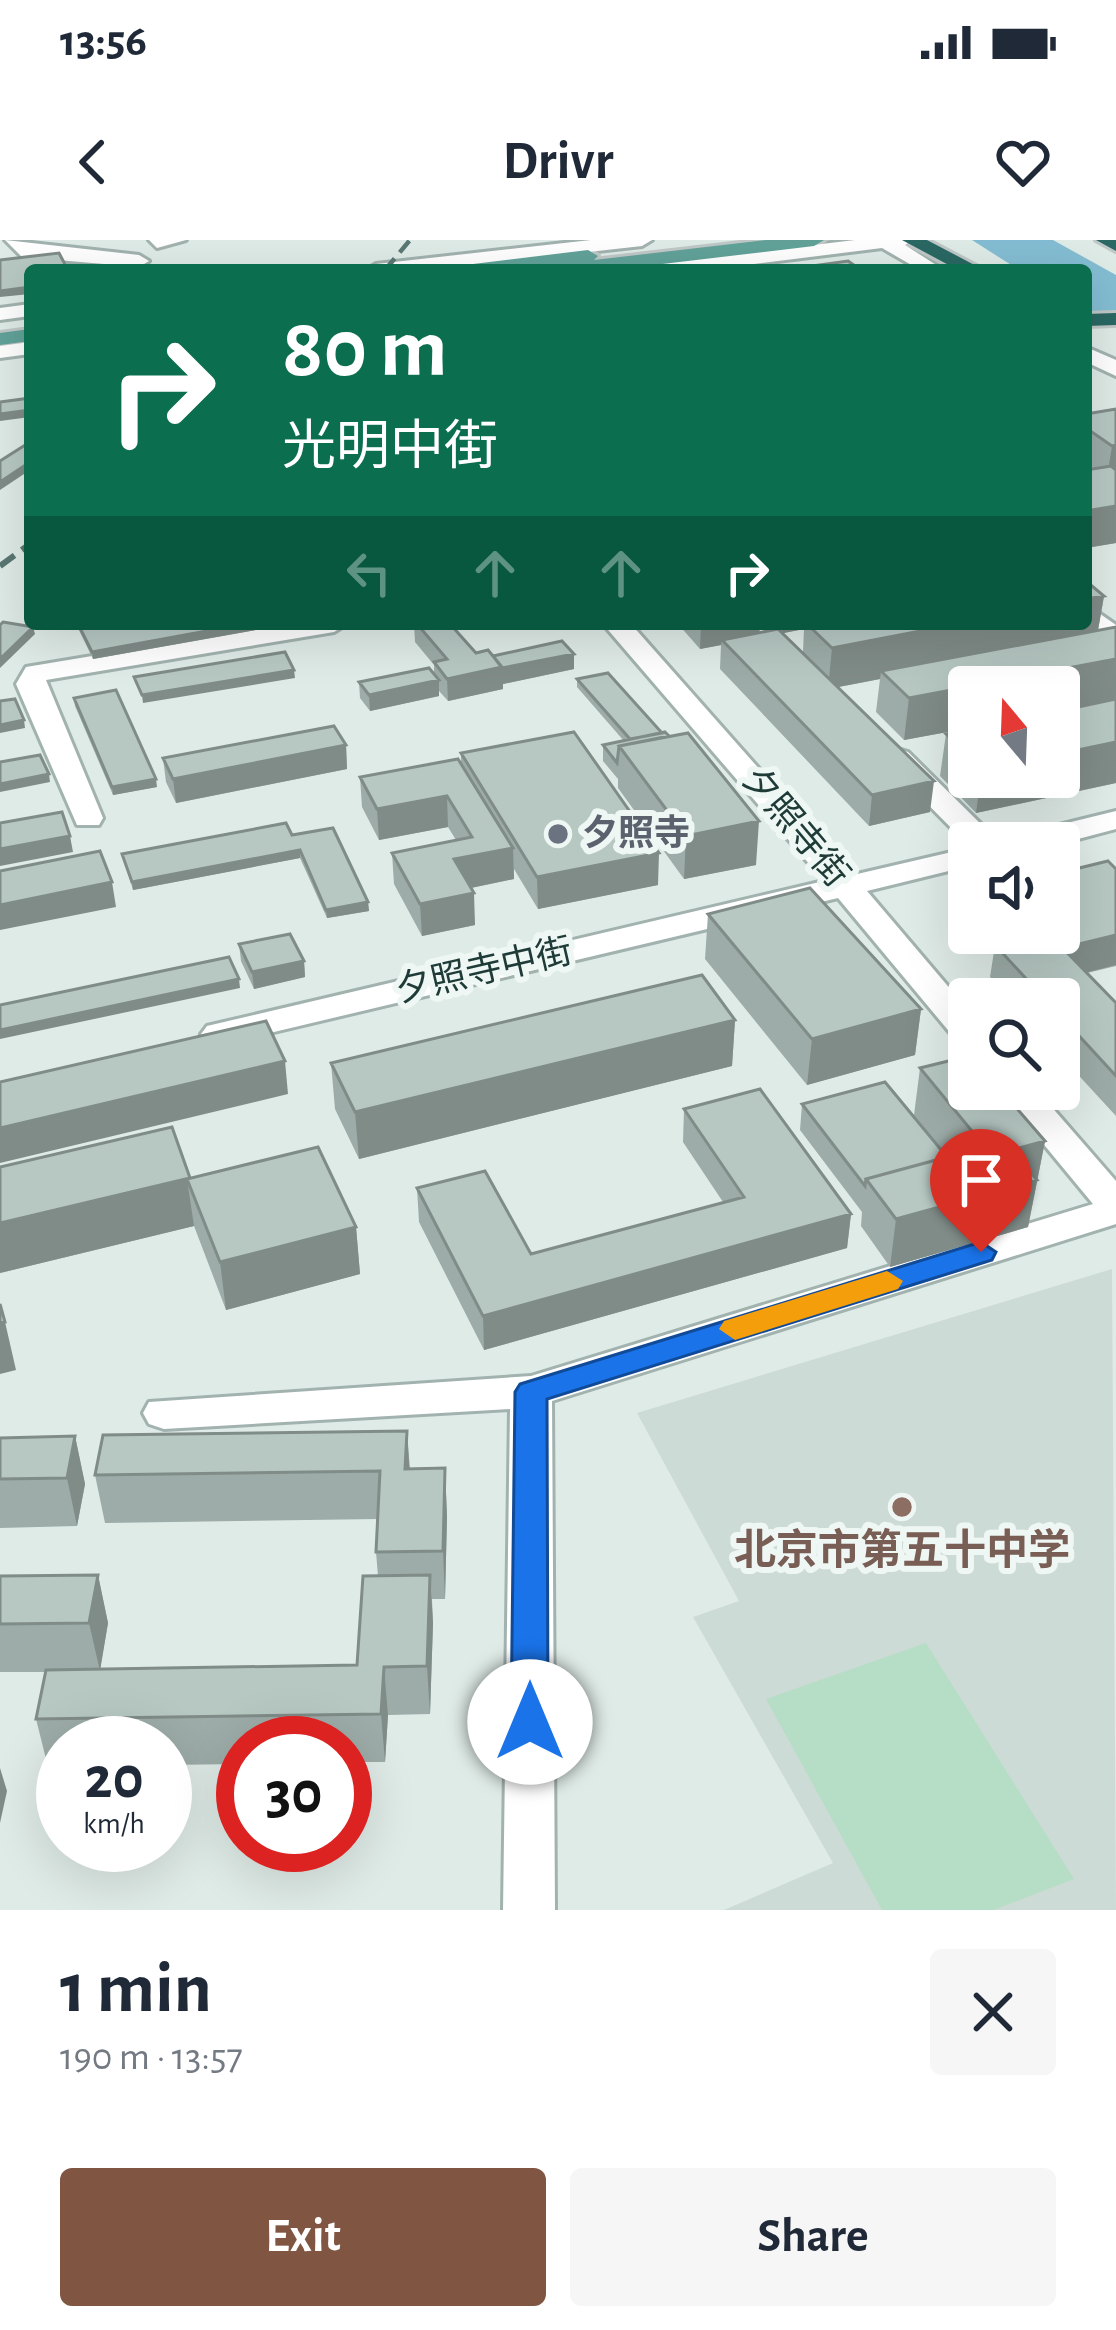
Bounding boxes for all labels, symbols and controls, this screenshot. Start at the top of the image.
text: 13:56 [60,19,147,64]
icon: back [60,129,126,195]
icon: heart [990,129,1056,195]
text: Drivr [503,135,613,189]
text: 80 m [282,308,448,392]
icon: right [84,312,240,468]
text: 光明中街 [282,421,498,475]
icon: left [336,540,402,606]
icon: ahead [462,540,528,606]
icon: ahead [588,540,654,606]
icon: right [714,540,780,606]
north arrow [948,666,1080,798]
map controls [948,666,1080,1110]
street label: 夕照寺街 [735,759,857,894]
place label: 夕照寺 [582,814,690,852]
marker: 夕照寺 [545,821,571,847]
button: sound [948,822,1080,954]
street label: 夕照寺中街 [392,931,576,1009]
button: search [948,978,1080,1110]
pin [930,1129,1032,1252]
icon: arrive [948,1147,1014,1213]
marker: 北京市第五十中学 [889,1494,915,1520]
place label: 北京市第五十中学 [734,1527,1070,1572]
position arrow [467,1659,593,1785]
speed limit sign: 30 [216,1716,372,1872]
text: 20 [84,1749,144,1809]
text: km/h [83,1809,145,1839]
button: close [930,1949,1056,2075]
text: 1 min [60,1953,212,2025]
text: 190 m · 13:57 [60,2038,243,2077]
button: Exit [60,2168,546,2306]
button: Share [570,2168,1056,2306]

